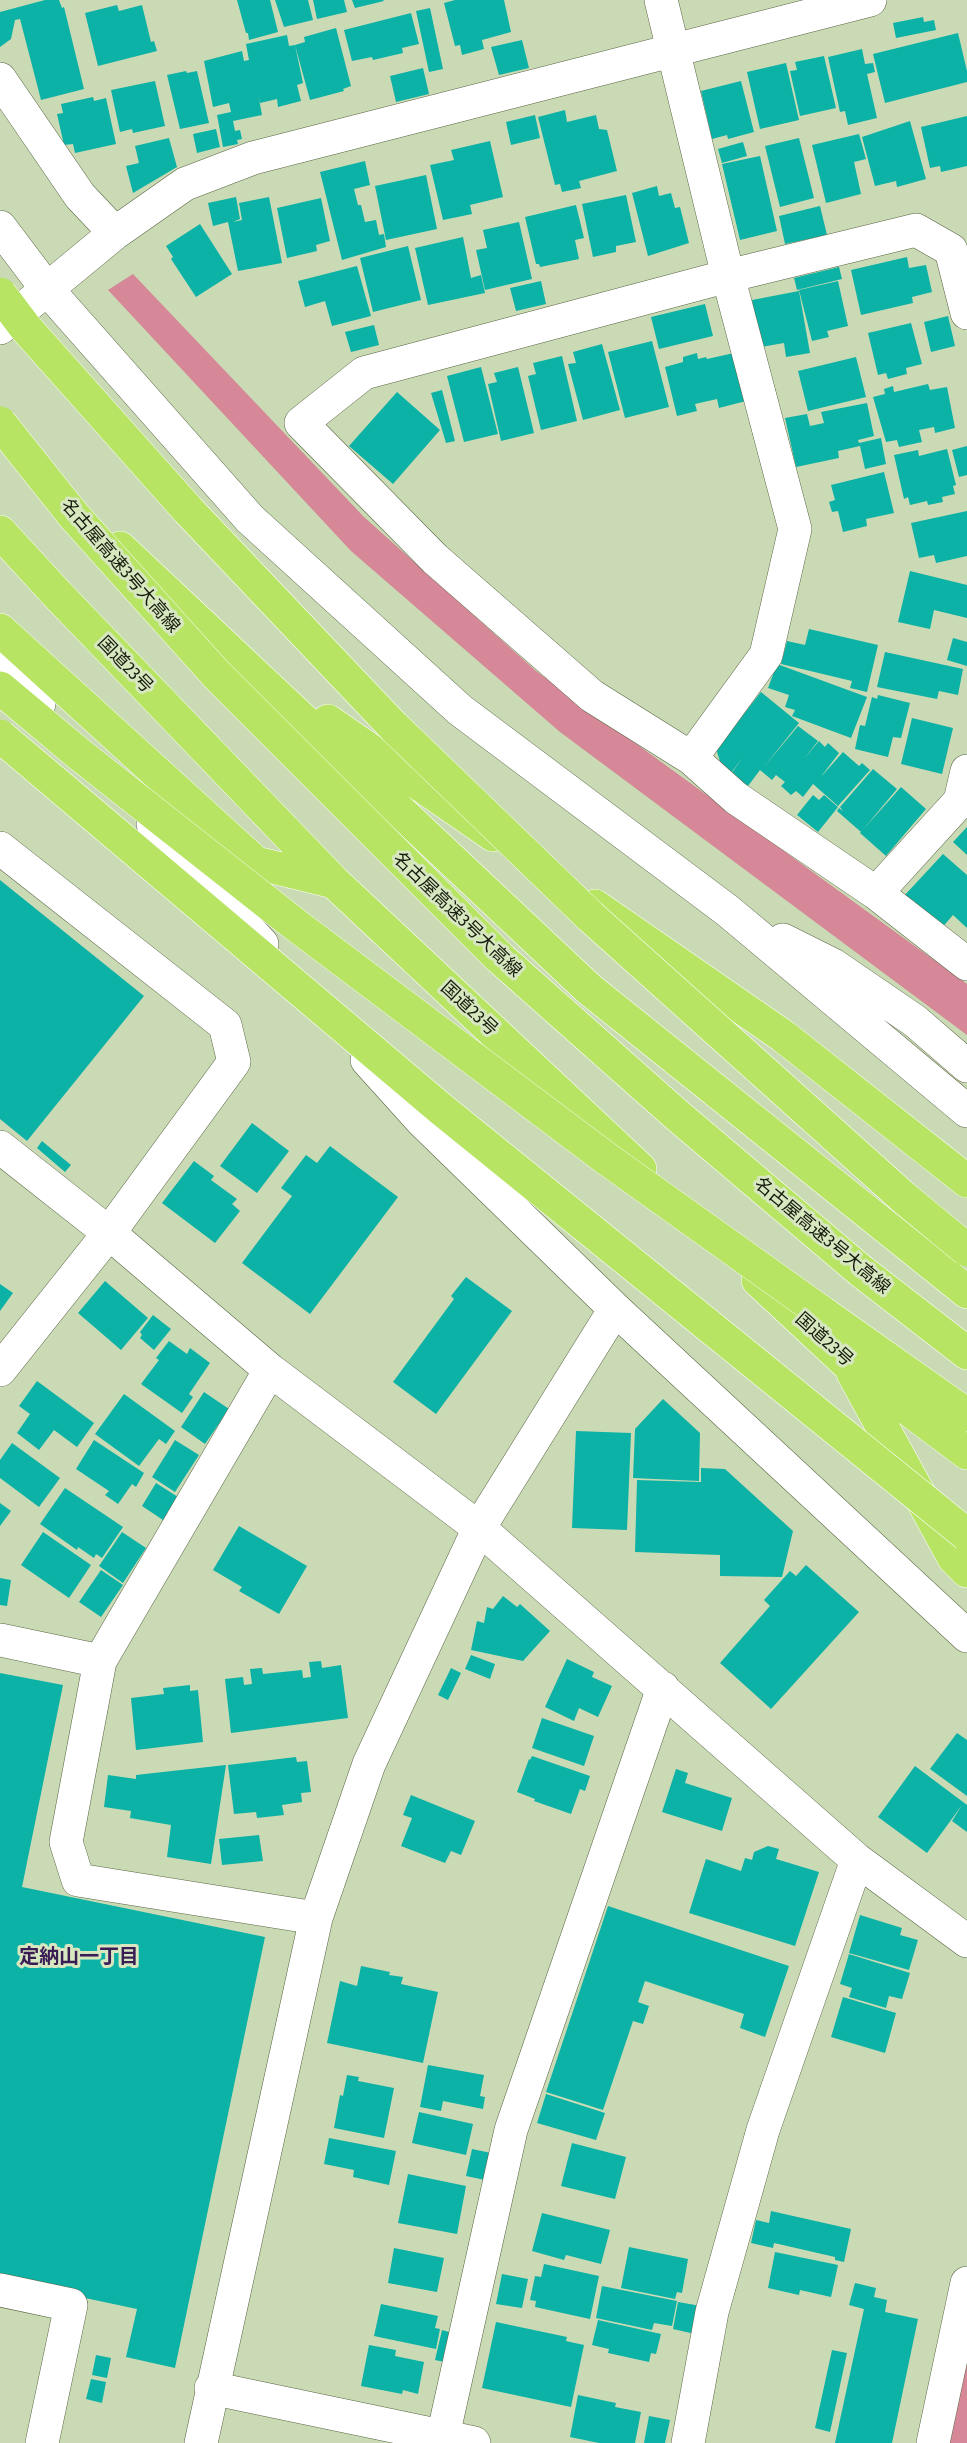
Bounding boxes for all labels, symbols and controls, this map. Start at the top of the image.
street label: 名古屋高速3号大高線 [56,495,184,637]
street label: 国道23号 [93,632,157,698]
street label: 名古屋高速3号大高線 [388,848,526,982]
street label: 国道23号 [436,977,502,1041]
street label: 名古屋高速3号大高線 [750,1173,894,1299]
street label: 国道23号 [791,1309,857,1371]
district label: 定納山一丁目 [19,1945,139,1969]

